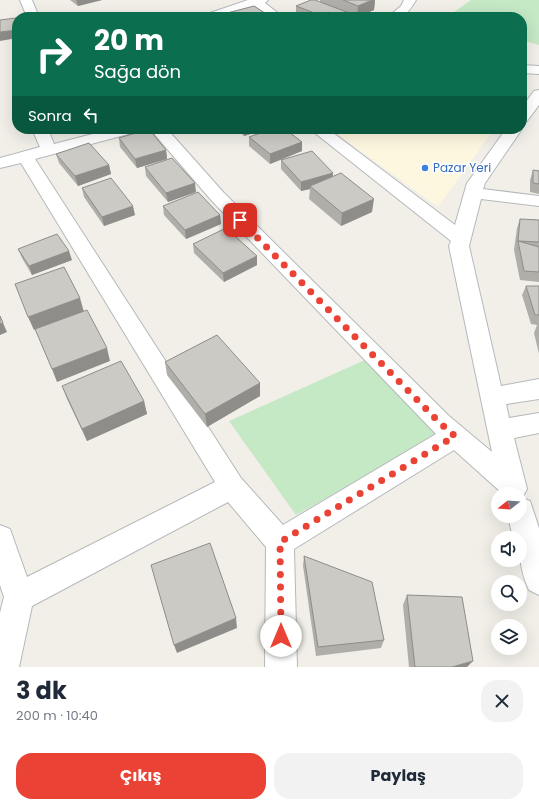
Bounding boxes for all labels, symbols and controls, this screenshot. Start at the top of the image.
text: 20 m [94,21,164,60]
icon: right [28,28,80,80]
text: Sağa dön [94,59,181,84]
icon: left [80,104,102,126]
text: Sonra [28,105,72,126]
place label: Pazar Yeri [433,159,491,176]
marker: Pazar Yeri [420,163,430,173]
pin [223,203,257,237]
icon: arrive [229,209,251,231]
north arrow [491,487,527,523]
map controls [491,487,527,655]
button: sound [491,531,527,567]
button: search [491,575,527,611]
position arrow [260,615,302,657]
button: layers [491,619,527,655]
text: 3 dk [16,674,67,707]
button: close [481,680,523,722]
text: 200 m · 10:40 [16,706,98,725]
button: Çıkış [16,753,266,799]
button: Paylaş [274,753,523,799]

